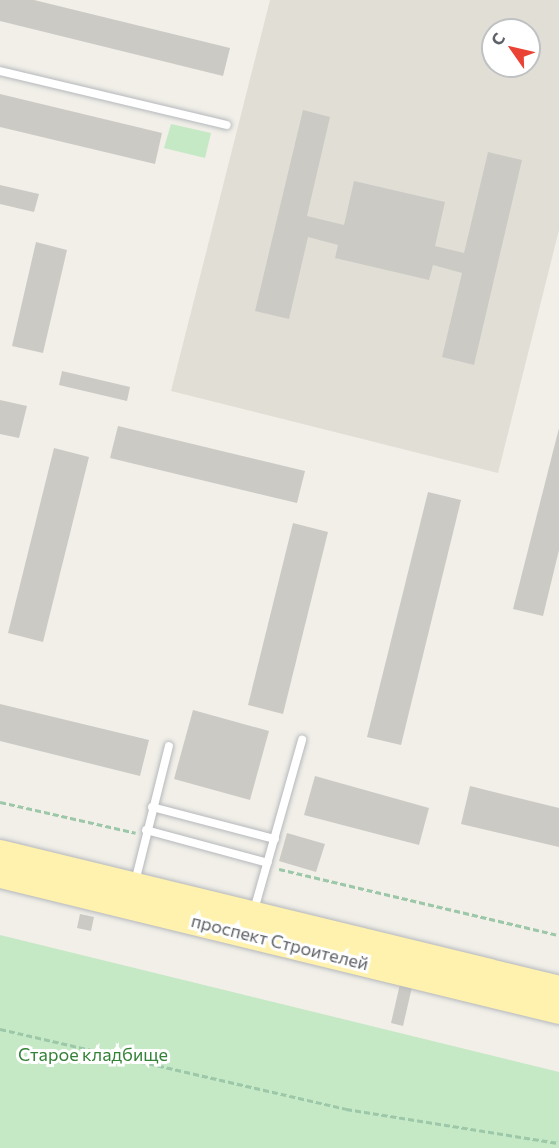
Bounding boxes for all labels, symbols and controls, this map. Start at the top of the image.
north arrow [481,18,541,78]
text: С [486,29,508,49]
street label: проспект Строителей [189,910,371,974]
park label: Старое кладбище [18,1043,168,1065]

